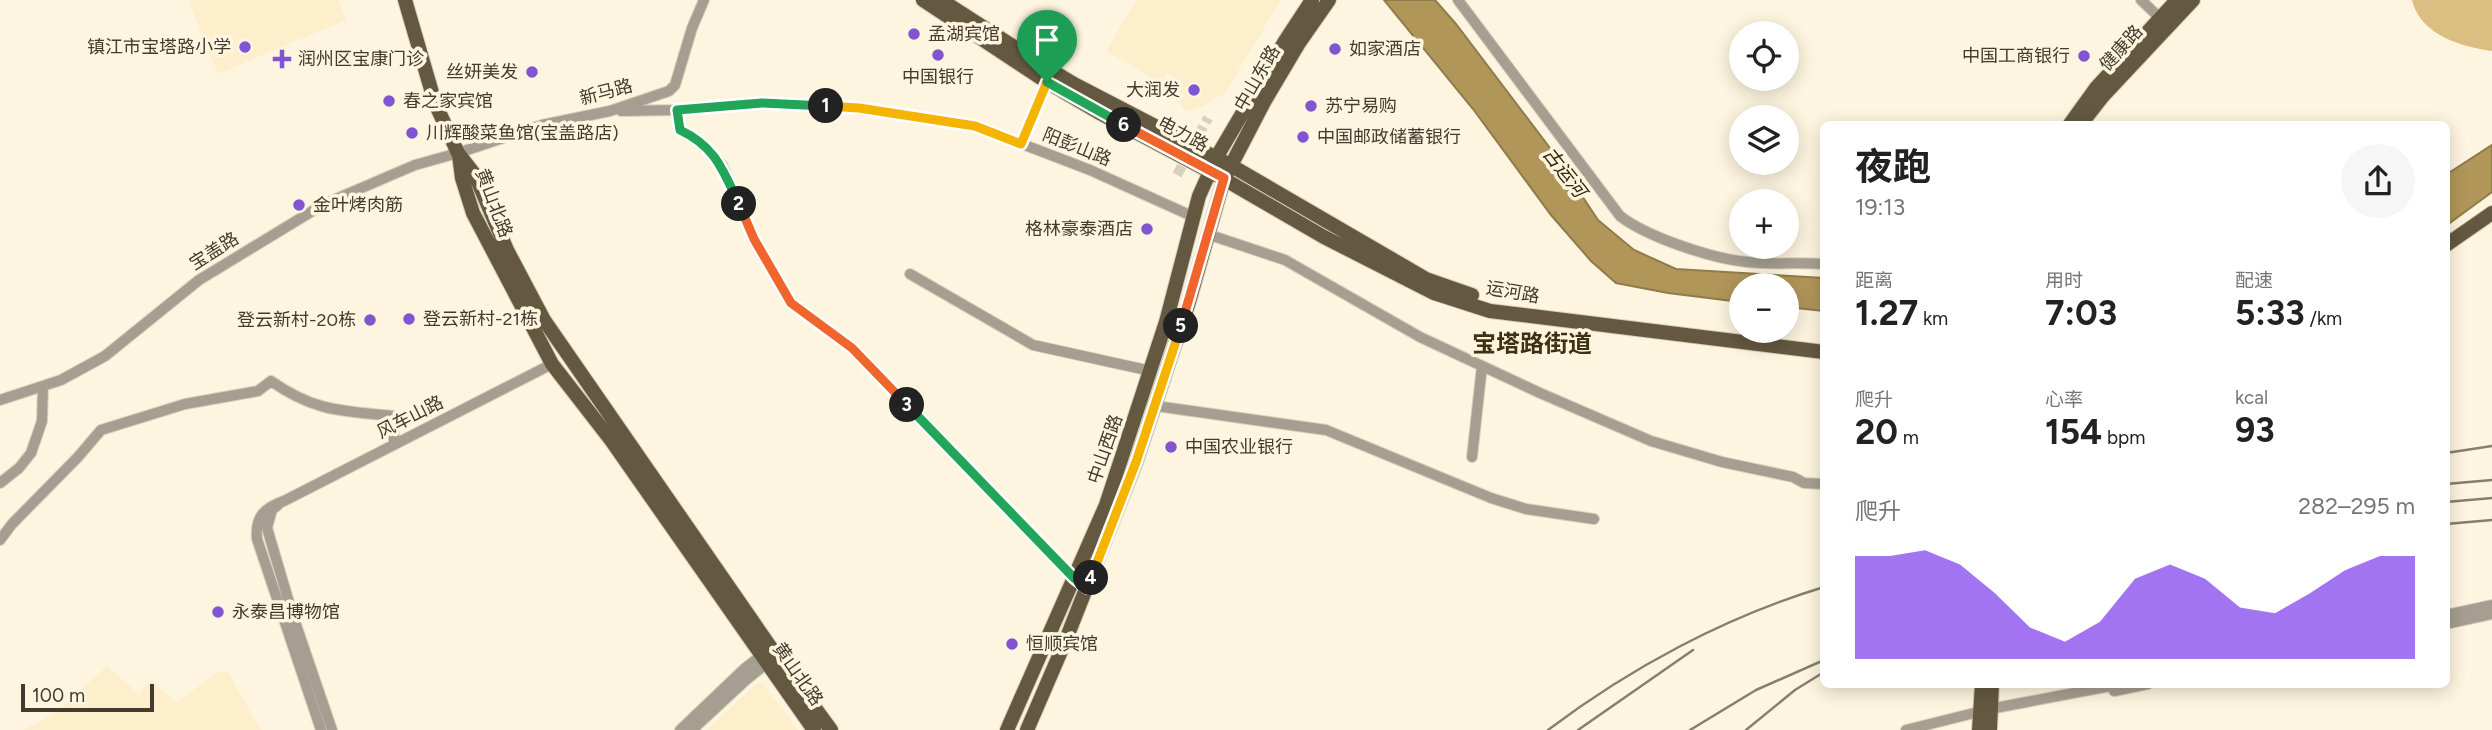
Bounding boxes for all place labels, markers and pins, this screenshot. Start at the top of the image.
pin [1017,10,1077,82]
place label: 孟湖宾馆 [928,23,1000,45]
marker: 孟湖宾馆 [906,26,922,42]
place label: 镇江市宝塔路小学 [87,36,231,58]
place label: 如家酒店 [1349,38,1421,60]
marker: 镇江市宝塔路小学 [237,39,253,55]
marker: 如家酒店 [1327,41,1343,57]
place label: 中国工商银行 [1962,45,2070,67]
marker: 中国银行 [930,47,946,63]
place label: 润州区宝康门诊 [298,48,424,70]
marker: 中国工商银行 [2076,48,2092,64]
marker: 润州区宝康门诊 [272,49,292,69]
place label: 丝妍美发 [446,61,518,83]
marker: 丝妍美发 [524,64,540,80]
place label: 中国银行 [902,66,974,88]
place label: 大润发 [1126,79,1180,101]
marker: 大润发 [1186,82,1202,98]
pin: 1 [808,88,844,124]
place label: 春之家宾馆 [403,90,493,112]
marker: 春之家宾馆 [381,93,397,109]
place label: 苏宁易购 [1325,95,1397,117]
marker: 苏宁易购 [1303,98,1319,114]
pin: 6 [1106,108,1142,142]
place label: 川辉酸菜鱼馆(宝盖路店) [426,122,619,144]
marker: 川辉酸菜鱼馆(宝盖路店) [404,125,420,141]
place label: 中国邮政储蓄银行 [1317,126,1461,148]
marker: 中国邮政储蓄银行 [1295,129,1311,145]
pin: 2 [722,186,756,222]
place label: 金叶烤肉筋 [313,194,403,216]
marker: 金叶烤肉筋 [291,197,307,213]
place label: 格林豪泰酒店 [1025,218,1133,240]
marker: 格林豪泰酒店 [1139,221,1155,237]
place label: 登云新村-21栋 [423,308,538,330]
pin: 5 [1164,308,1198,344]
place label: 登云新村-20栋 [237,309,356,331]
marker: 登云新村-21栋 [401,311,417,327]
marker: 登云新村-20栋 [362,312,378,328]
pin: 3 [890,388,925,422]
place label: 中国农业银行 [1185,436,1293,458]
marker: 中国农业银行 [1163,439,1179,455]
pin: 4 [1074,560,1108,596]
place label: 永泰昌博物馆 [232,601,340,623]
marker: 永泰昌博物馆 [210,604,226,620]
place label: 恒顺宾馆 [1026,633,1098,655]
marker: 恒顺宾馆 [1004,636,1020,652]

